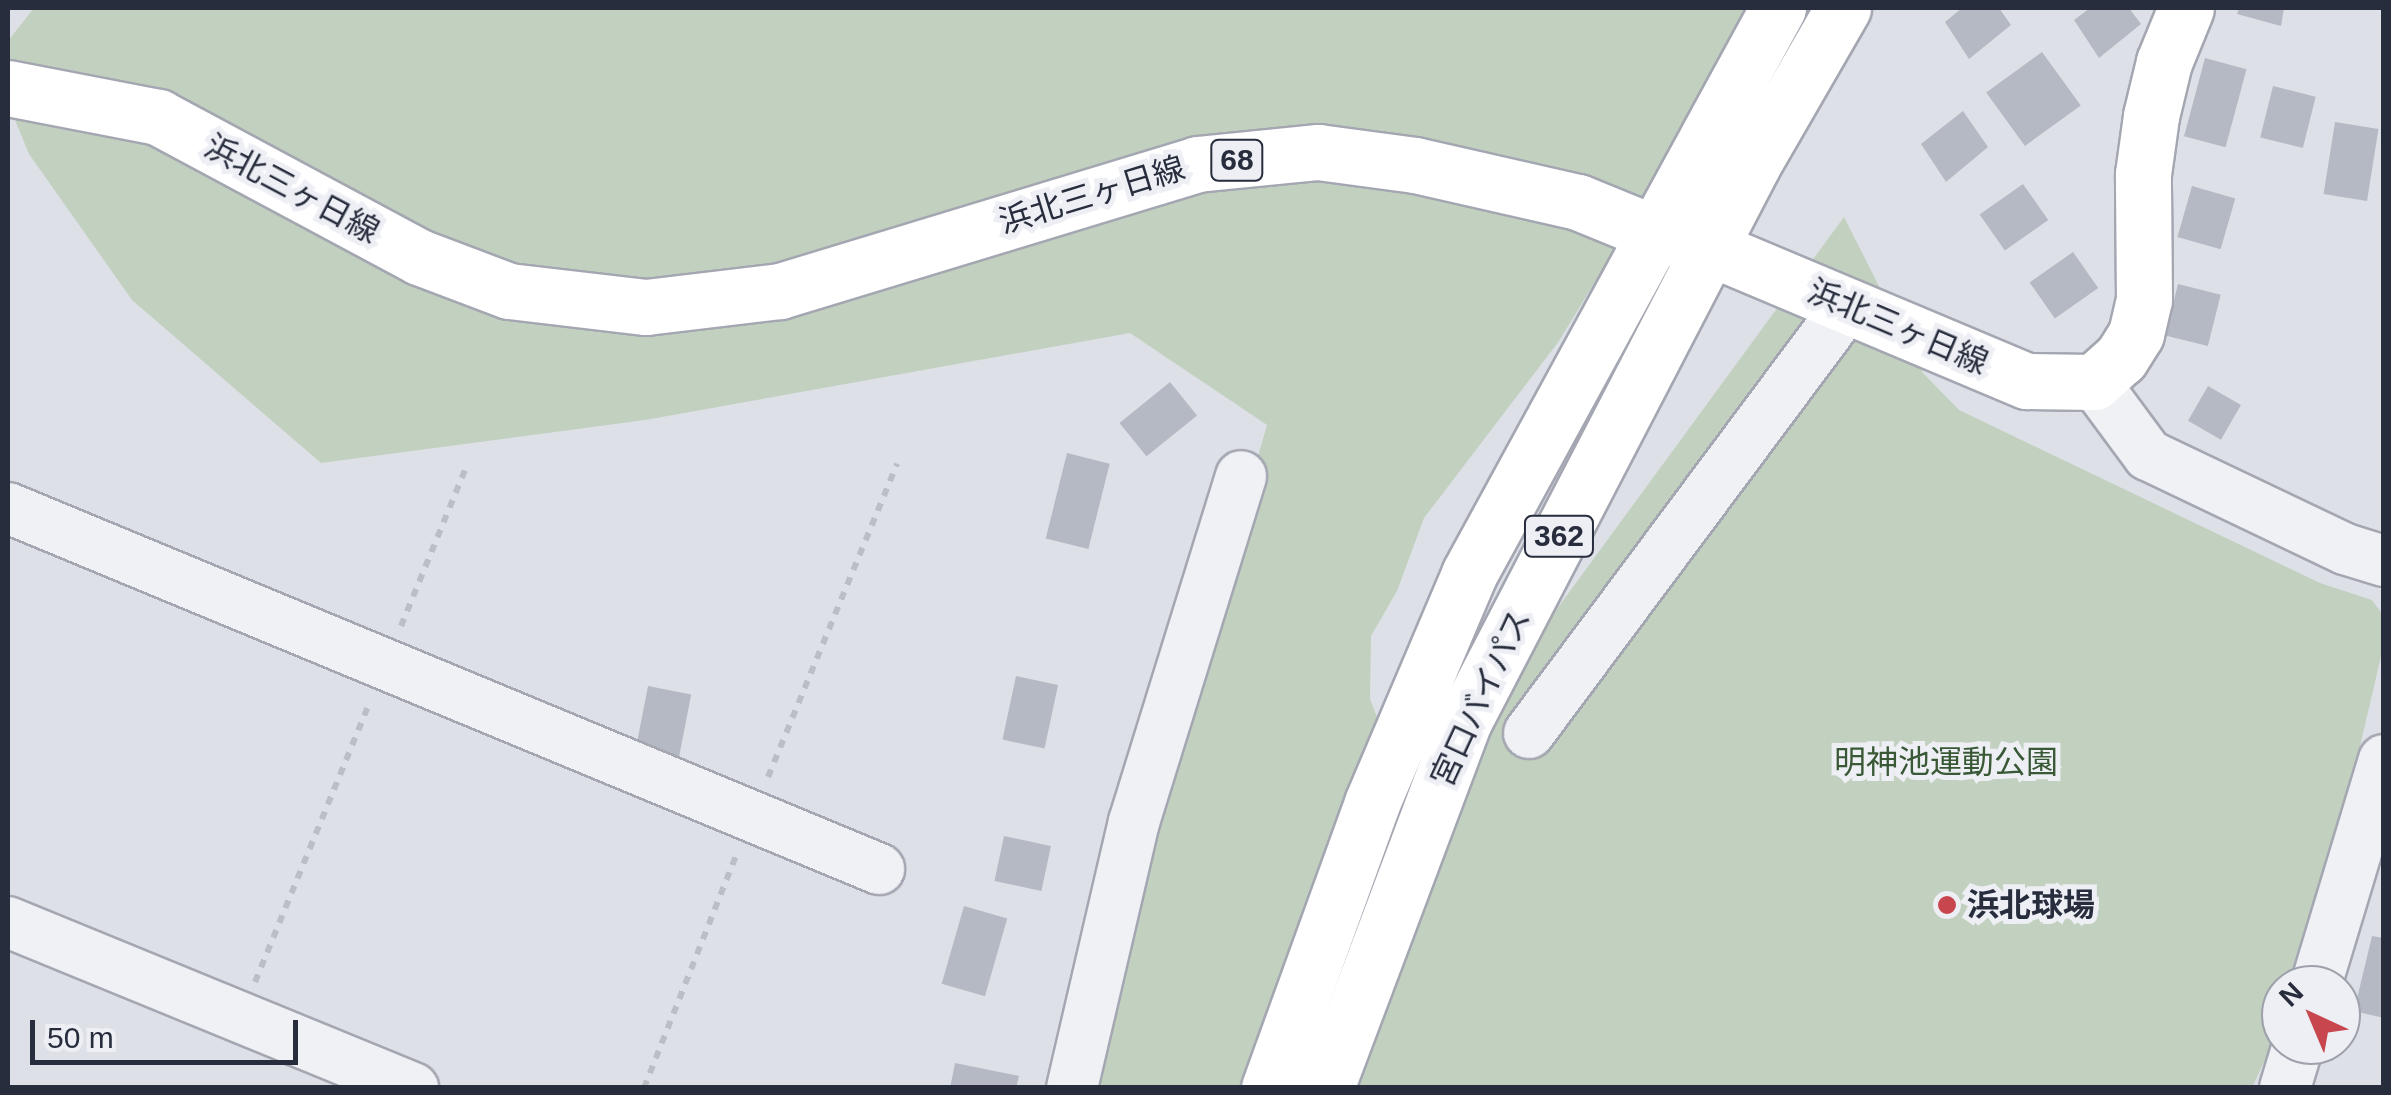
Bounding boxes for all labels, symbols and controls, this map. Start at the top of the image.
street label: 浜北三ヶ日線 [198,127,386,251]
road number: 68 [1210,135,1264,185]
street label: 浜北三ヶ日線 [995,149,1189,241]
street label: 浜北三ヶ日線 [1802,272,1994,382]
road number: 362 [1522,511,1596,561]
street label: 宮口バイパス [1423,603,1539,793]
park label: 明神池運動公園 [1834,743,2058,781]
place label: 浜北球場 [1967,886,2095,924]
marker: 浜北球場 [1936,894,1958,916]
north arrow [2261,965,2361,1065]
text: N [2273,976,2309,1013]
scale bar [35,1000,302,1062]
text: 50 m [47,1021,114,1054]

